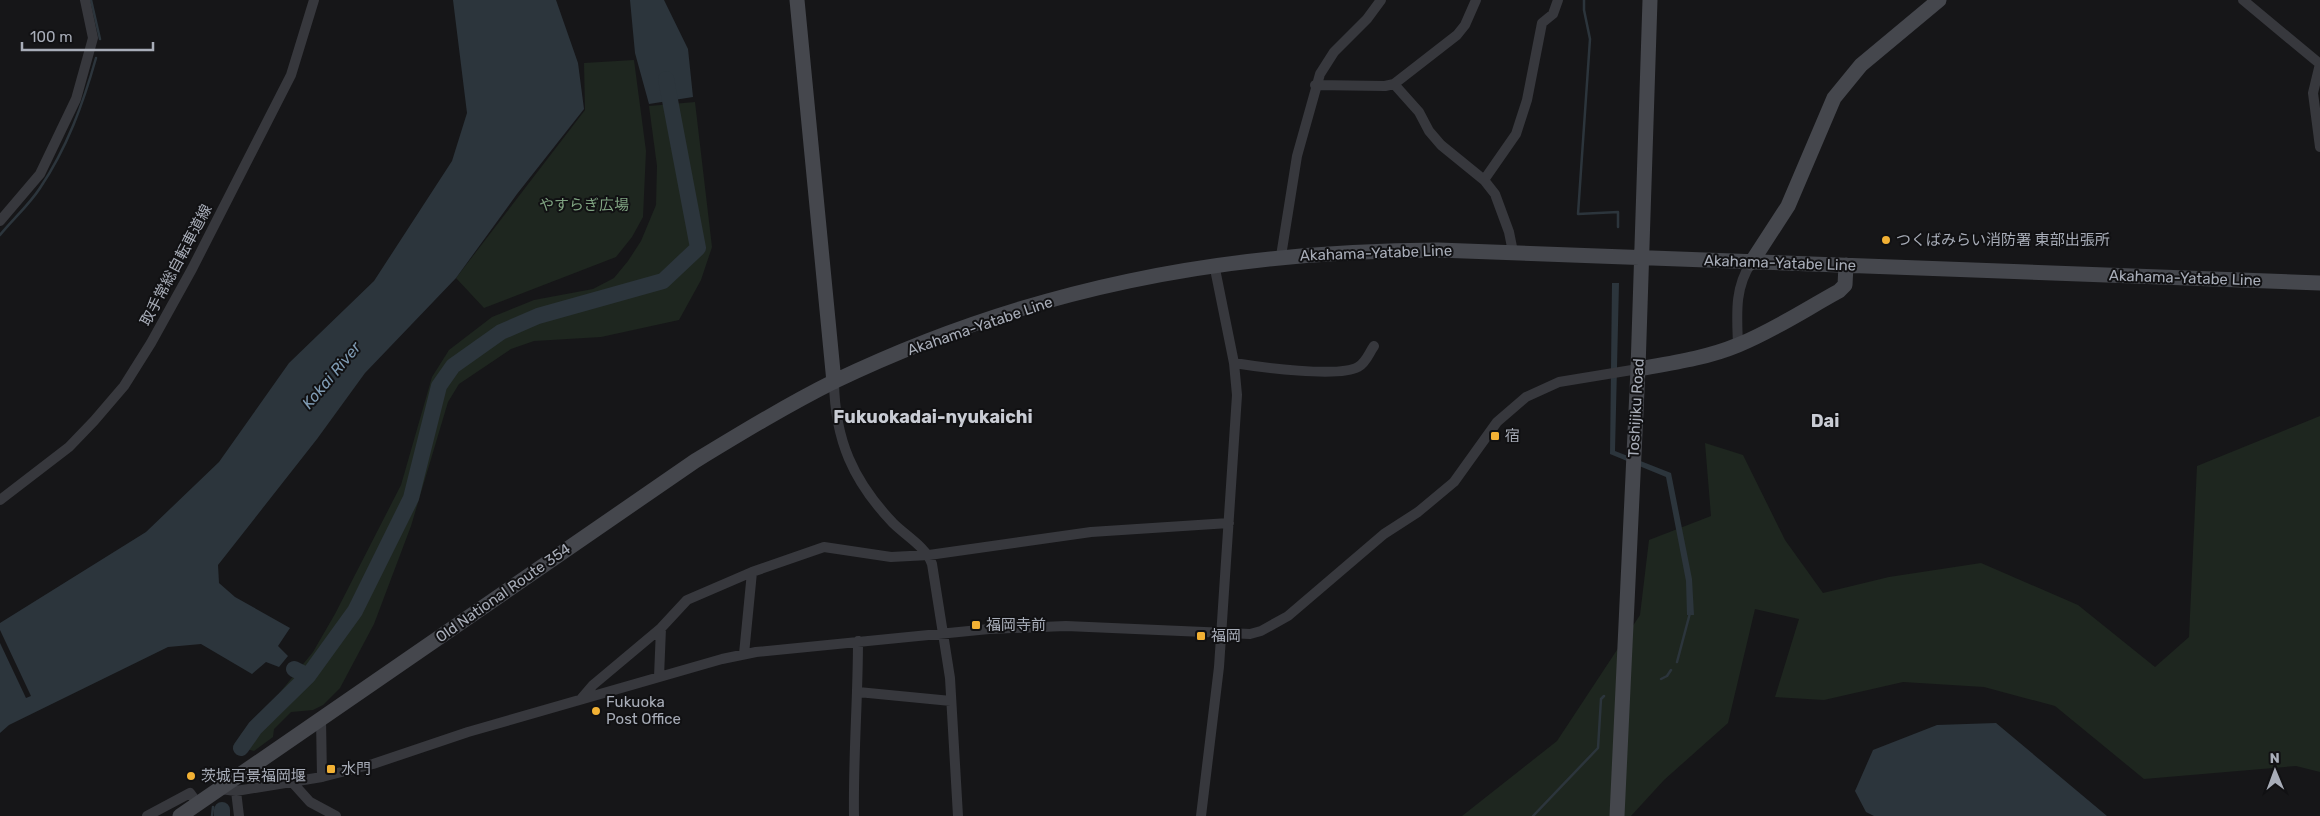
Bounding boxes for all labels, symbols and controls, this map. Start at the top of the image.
scale bar [22,20,154,52]
text: 100 m [30,28,72,46]
park label: やすらぎ広場 [539,196,629,214]
street label: 取手常総自転車道線 [136,201,216,329]
place label: つくばみらい消防署 東部出張所 [1896,231,2110,249]
marker: つくばみらい消防署 東部出張所 [1880,234,1892,246]
street label: Akahama-Yatabe Line [1300,241,1452,265]
street label: Akahama-Yatabe Line [1704,251,1856,275]
street label: Akahama-Yatabe Line [2109,266,2261,290]
street label: Akahama-Yatabe Line [905,293,1055,359]
water label: Kokai River [298,337,365,413]
street label: Toshijiku Road [1624,358,1648,458]
district label: Fukuokadai-nyukaichi [833,406,1033,428]
district label: Dai [1811,410,1839,432]
place label: 宿 [1505,427,1520,445]
marker: 宿 [1489,430,1501,442]
street label: Old National Route 354 [432,540,574,646]
place label: 福岡寺前 [986,616,1046,634]
marker: 福岡寺前 [970,619,982,631]
place label: 福岡 [1211,627,1241,645]
marker: 福岡 [1195,630,1207,642]
place label: Fukuoka Post Office [606,693,681,728]
marker: Fukuoka Post Office [590,705,602,717]
north arrow [2250,746,2300,796]
text: N [2270,750,2280,767]
place label: 水門 [341,760,371,778]
marker: 水門 [325,763,337,775]
place label: 茨城百景福岡堰 [201,767,306,785]
marker: 茨城百景福岡堰 [185,770,197,782]

